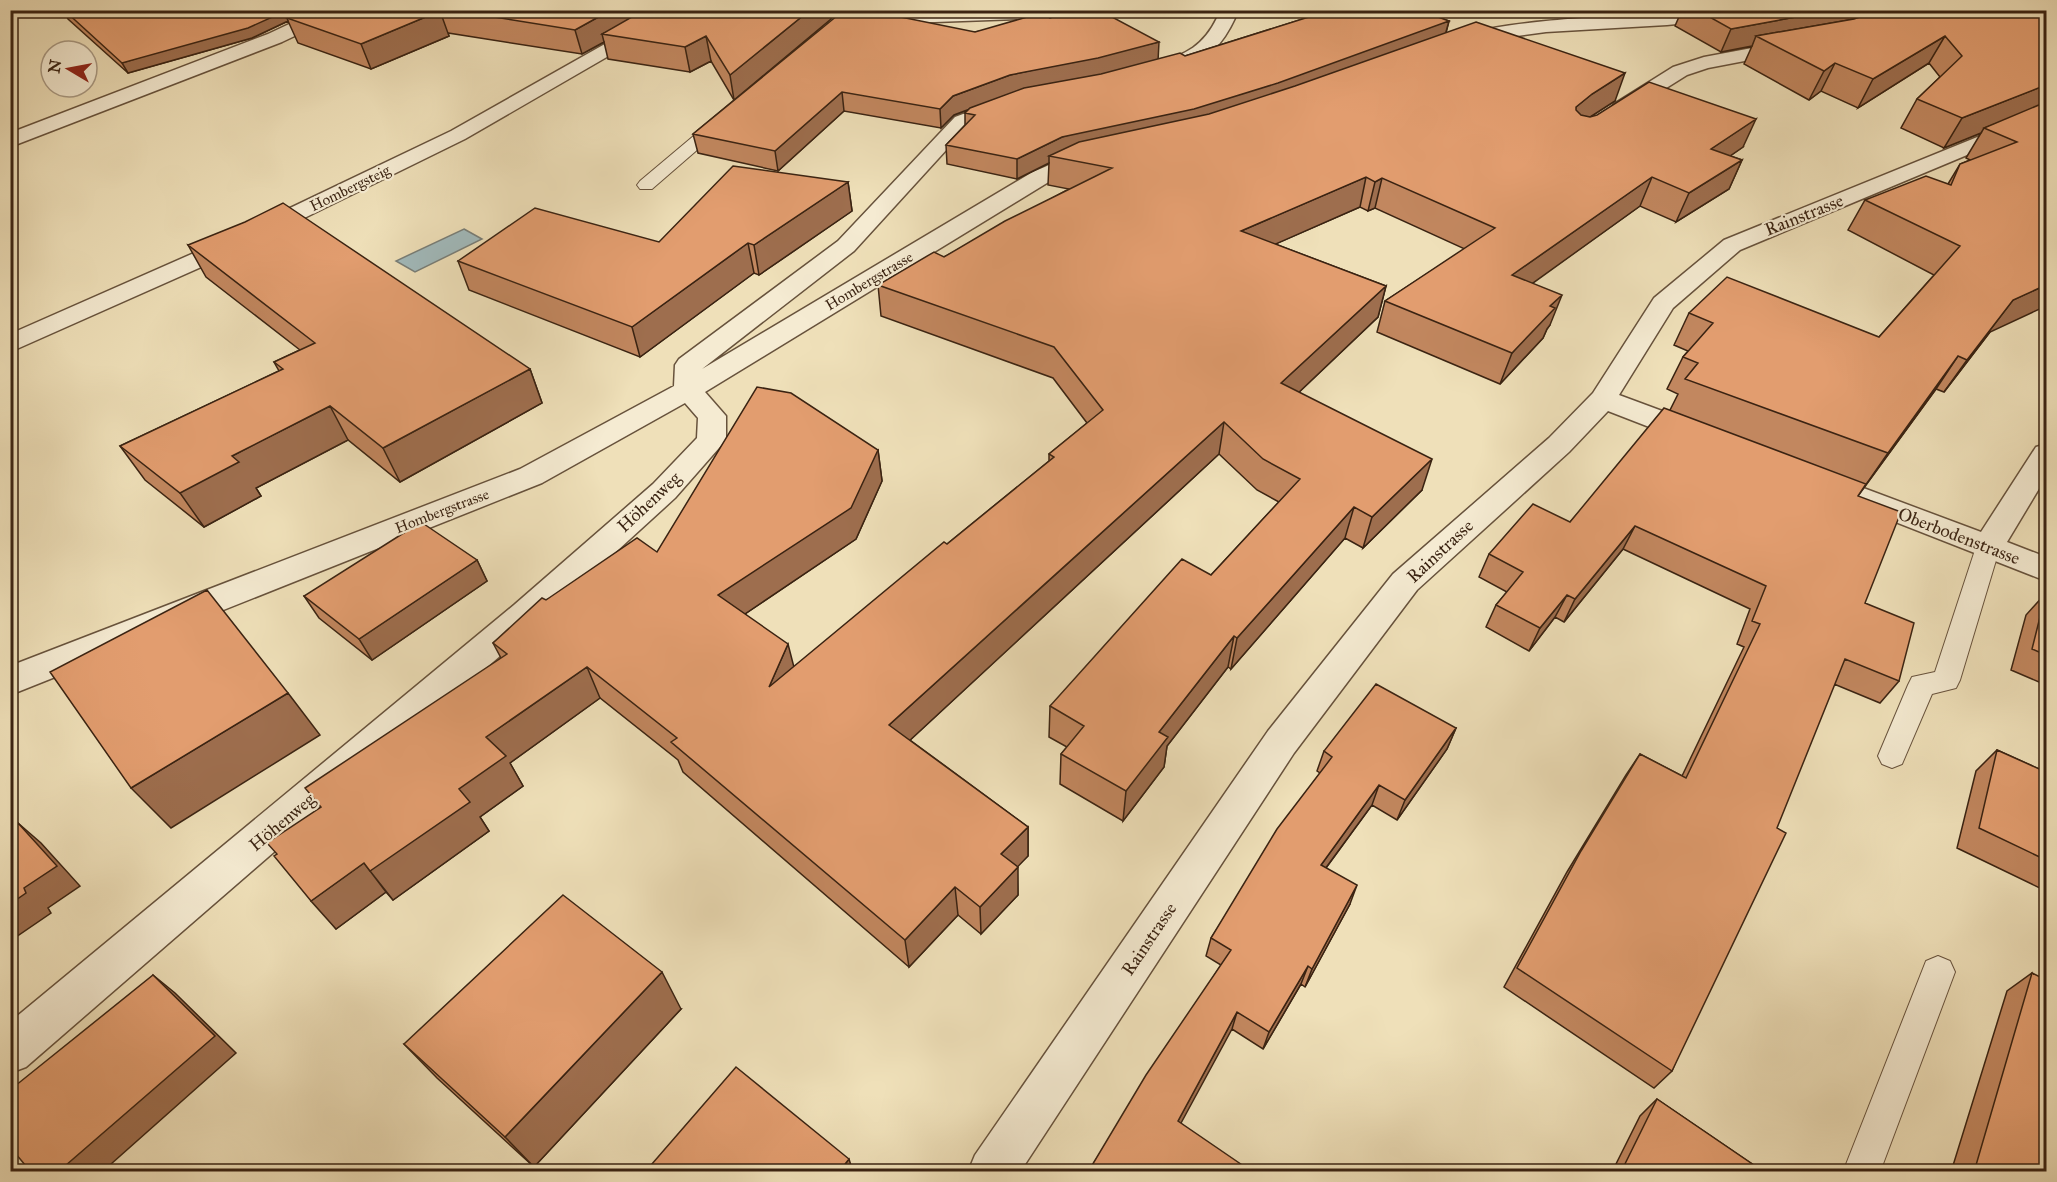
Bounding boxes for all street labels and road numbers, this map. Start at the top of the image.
street label: Hombergsteig [307,160,394,215]
street label: Rainstrasse [1761,189,1847,241]
street label: Hombergstrasse [822,248,916,314]
street label: Höhenweg [613,467,687,538]
street label: Hombergstrasse [393,485,491,537]
street label: Oberbodenstrasse [1895,503,2023,569]
street label: Rainstrasse [1402,515,1478,587]
street label: Höhenweg [245,788,320,857]
street label: Rainstrasse [1117,898,1181,980]

